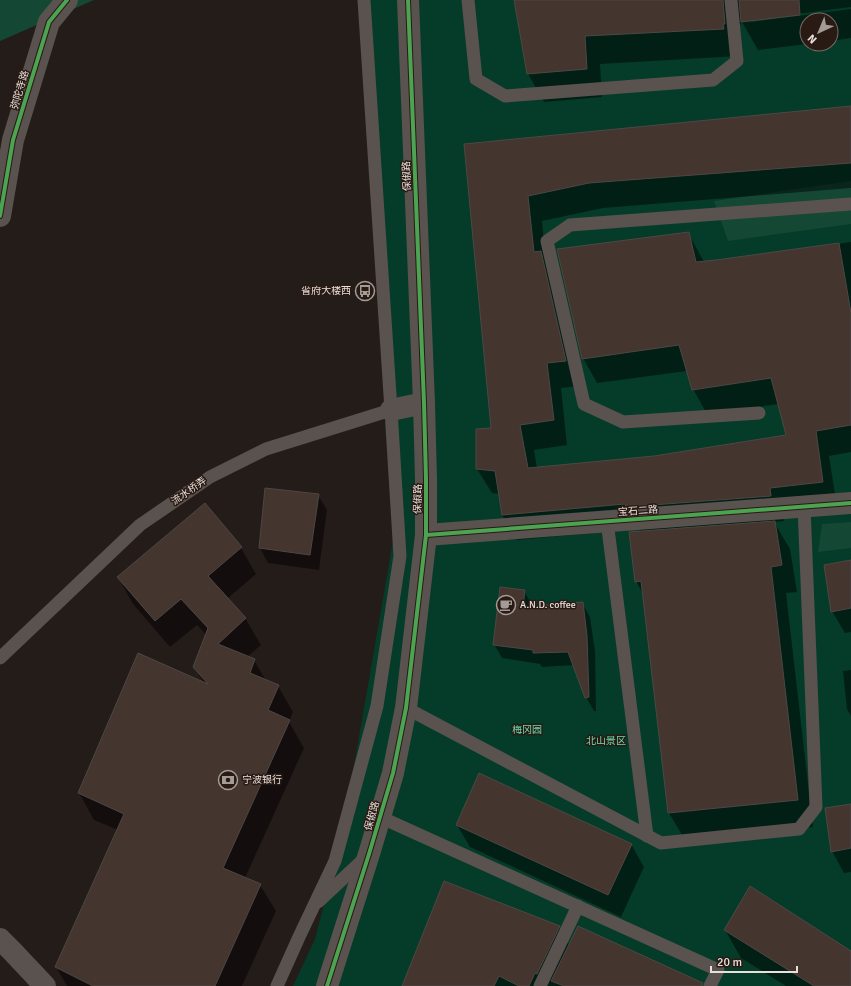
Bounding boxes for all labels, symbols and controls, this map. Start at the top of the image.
north arrow [799,12,839,52]
text: N [805,31,820,46]
street label: 弥陀寺路 [8,69,32,111]
street label: 保俶路 [400,161,414,191]
bus stop icon: 省府大楼西 [354,280,376,302]
place label: 省府大楼西 [301,285,351,297]
street label: 流水桥弄 [169,475,209,507]
street label: 保俶路 [412,484,424,514]
street label: 宝石二路 [618,504,658,518]
cafe icon: A.N.D. coffee [495,594,517,616]
place label: A.N.D. coffee [520,599,576,611]
park label: 梅冈园 [512,724,542,736]
park label: 北山景区 [586,735,626,747]
bank icon: 宁波银行 [217,769,239,791]
place label: 宁波银行 [242,774,282,786]
street label: 保俶路 [362,800,382,832]
scale bar [711,948,797,974]
text: 20 m [717,955,742,970]

